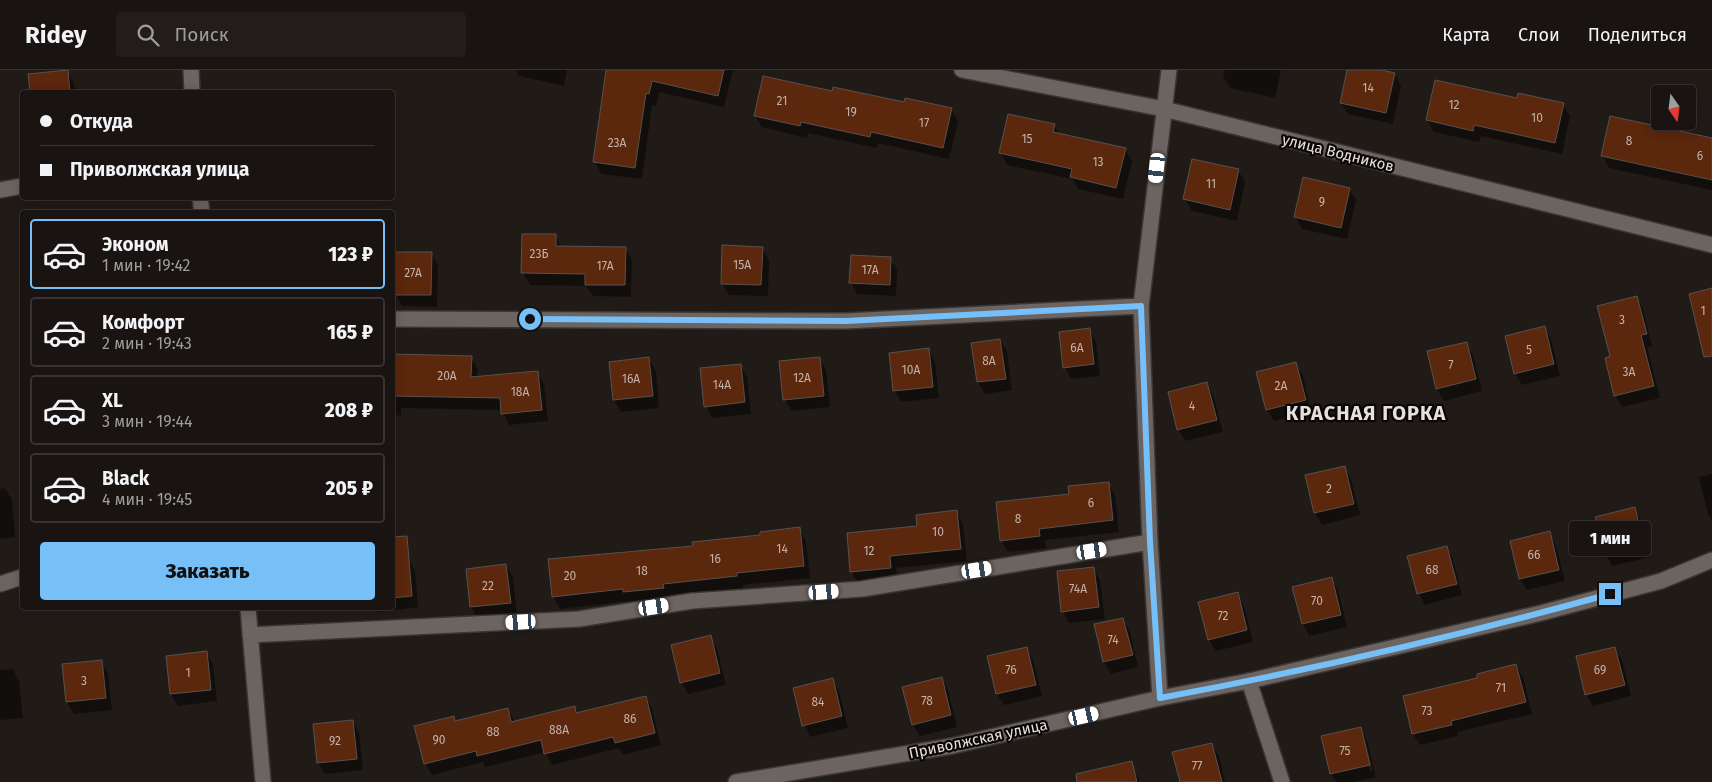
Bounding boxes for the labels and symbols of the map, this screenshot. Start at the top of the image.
house number: 14 [1362,81,1374,95]
north arrow [1651,85,1696,130]
house number: 21 [777,94,787,108]
house number: 12 [1448,98,1460,112]
house number: 19 [845,105,857,119]
house number: 10 [1531,111,1543,125]
house number: 17 [919,116,929,130]
street label: улица Водников [1280,130,1396,176]
house number: 15 [1021,132,1033,146]
house number: 8 [1626,134,1633,148]
house number: 23А [608,136,626,150]
house number: 6 [1697,149,1703,163]
car [1147,152,1166,184]
house number: 13 [1092,155,1104,169]
house number: 11 [1206,177,1216,191]
house number: 9 [1319,195,1325,209]
house number: 23Б [530,247,548,261]
house number: 15А [733,258,751,272]
house number: 17А [596,259,614,273]
house number: 17А [861,263,879,277]
house number: 27А [404,266,422,280]
house number: 1 [1700,304,1706,318]
route start [519,308,541,330]
house number: 3 [1619,313,1625,327]
house number: 6А [1070,341,1084,355]
house number: 5 [1526,343,1532,357]
house number: 8А [982,354,996,368]
house number: 7 [1448,358,1454,372]
house number: 10А [902,363,921,377]
house number: 3А [1623,365,1636,379]
house number: 20А [437,369,457,383]
house number: 12А [793,371,811,385]
house number: 16А [622,372,640,386]
house number: 14А [713,378,731,392]
house number: 2А [1275,379,1288,393]
house number: 18А [511,385,529,399]
house number: 4 [1189,399,1196,413]
district label: КРАСНАЯ ГОРКА [1286,401,1446,425]
house number: 2 [1326,482,1332,496]
house number: 6 [1088,496,1094,510]
house number: 8 [1015,512,1022,526]
callout: 1 мин [1569,522,1651,556]
house number: 10 [932,525,944,539]
car [1076,541,1107,561]
house number: 14 [776,542,788,556]
house number: 12 [863,544,875,558]
house number: 66 [1528,548,1540,562]
house number: 16 [709,552,721,566]
car [961,560,992,580]
house number: 68 [1425,563,1439,577]
house number: 18 [636,564,648,578]
house number: 20 [564,569,577,583]
house number: 22 [482,579,494,593]
house number: 74А [1069,582,1087,596]
car [808,583,839,601]
route end [1599,583,1621,605]
house number: 70 [1311,594,1323,608]
car [638,597,669,617]
house number: 72 [1217,609,1229,623]
car [505,614,536,630]
house number: 74 [1107,633,1119,647]
house number: 76 [1005,663,1017,677]
house number: 69 [1594,663,1606,677]
house number: 1 [185,666,191,680]
house number: 3 [81,674,87,688]
house number: 71 [1496,681,1506,695]
house number: 78 [921,694,933,708]
house number: 84 [812,695,825,709]
house number: 73 [1421,704,1433,718]
car [1067,705,1100,727]
house number: 86 [623,712,637,726]
street label: Приволжская улица [907,716,1049,762]
house number: 88А [549,723,569,737]
house number: 88 [486,725,500,739]
house number: 90 [433,733,446,747]
house number: 92 [329,734,341,748]
house number: 75 [1339,744,1351,758]
house number: 77 [1192,759,1202,773]

